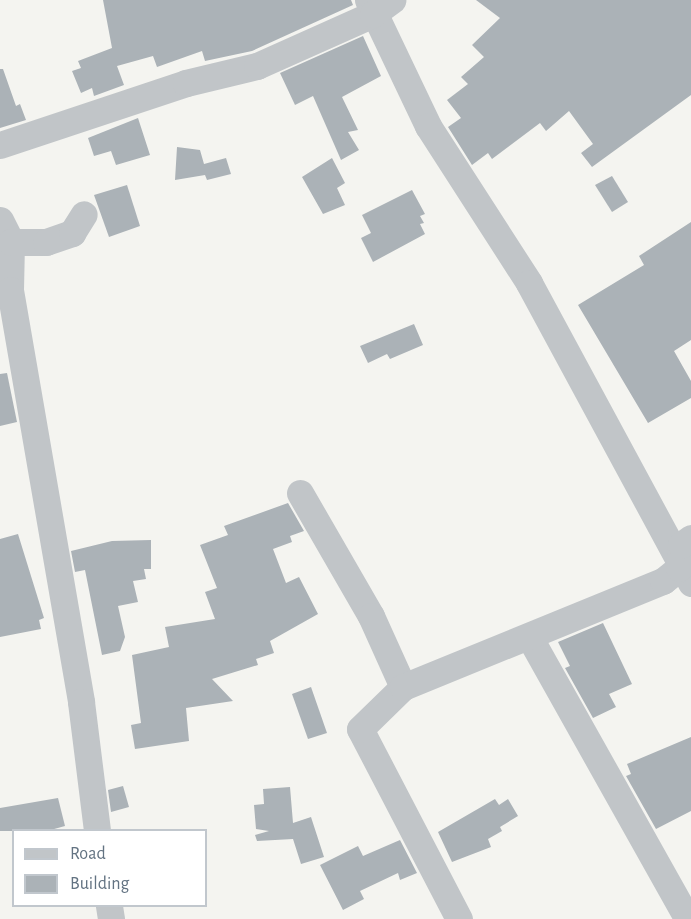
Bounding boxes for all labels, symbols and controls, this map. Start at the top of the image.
legend [12,829,207,907]
text: Road [70,845,106,863]
text: Building [70,875,129,893]

